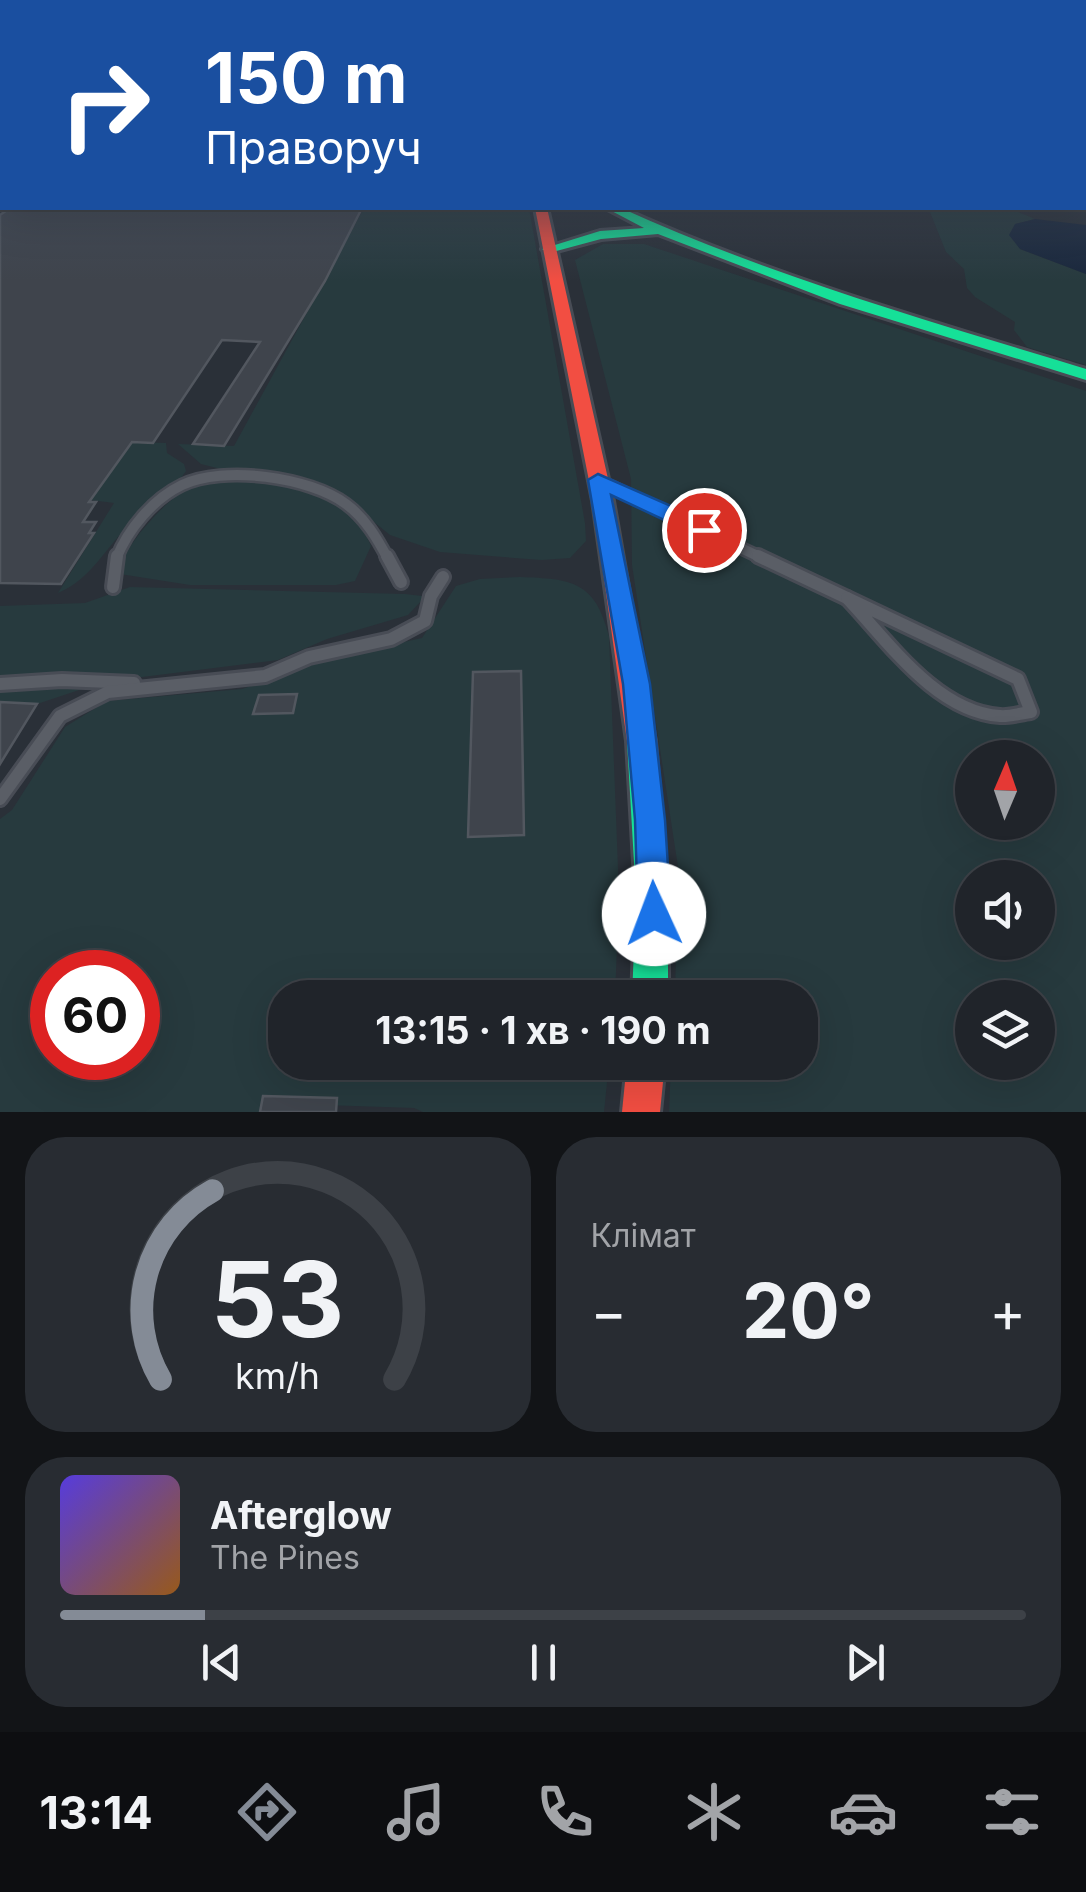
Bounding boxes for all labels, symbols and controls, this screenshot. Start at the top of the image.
text: 150 m [205,35,408,120]
icon: right [40,40,170,170]
text: Праворуч [205,120,422,175]
pin [662,488,747,573]
icon: arrive [677,503,732,558]
north arrow [955,740,1055,840]
map controls [955,740,1055,1080]
button: sound [955,860,1055,960]
position arrow [602,862,706,966]
speed limit sign: 60 [30,950,160,1080]
button: layers [955,980,1055,1080]
text: 13:15 · 1 хв · 190 m [375,1007,711,1053]
text: Клімат [591,1216,696,1255]
text: 53 [211,1236,345,1362]
text: 20° [742,1265,874,1356]
text: − [591,1279,627,1345]
text: + [990,1279,1026,1345]
text: km/h [235,1354,320,1398]
text: Afterglow [210,1492,392,1538]
text: The Pines [210,1538,360,1577]
icon: previous [194,1635,249,1690]
icon: pause [516,1635,571,1690]
icon: next [838,1635,893,1690]
icon: directions [232,1777,302,1847]
icon: music [381,1777,451,1847]
icon: phone [530,1777,600,1847]
icon: climate [679,1777,749,1847]
icon: car [828,1777,898,1847]
icon: filters [977,1777,1047,1847]
text: 13:14 [39,1785,153,1840]

